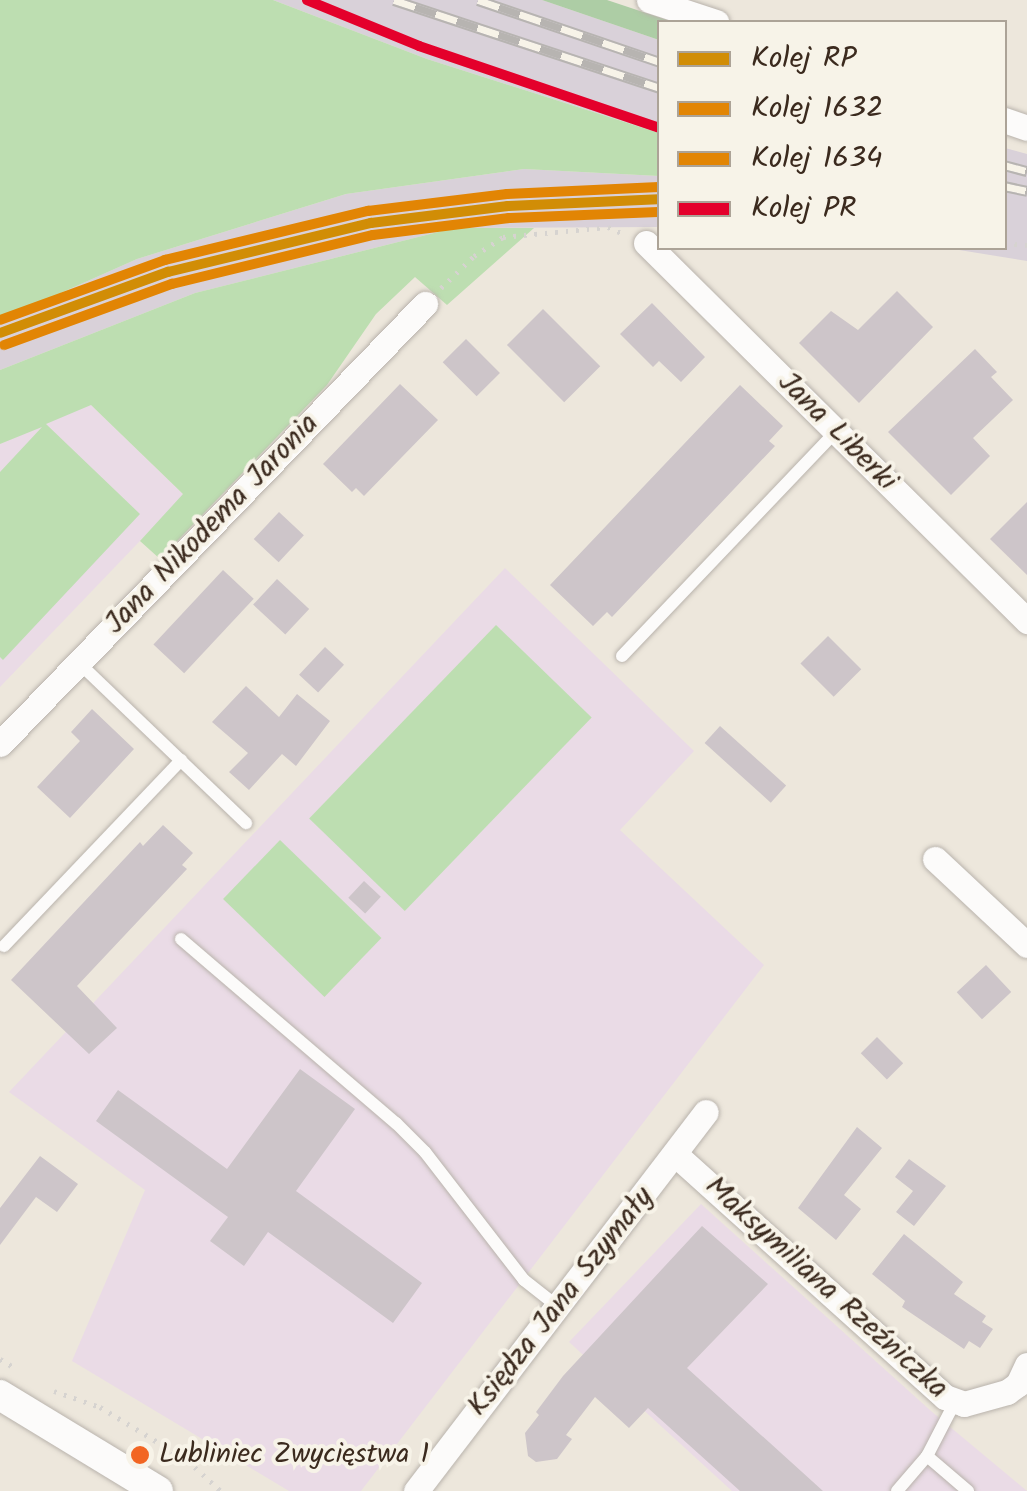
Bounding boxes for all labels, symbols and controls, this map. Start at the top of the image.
legend [657,20,1007,250]
text: Kolej RP [751,35,857,83]
text: Kolej 1632 [751,85,883,133]
text: Kolej 1634 [751,135,883,183]
text: Kolej PR [751,185,857,233]
street label: Jana Liberki [770,365,904,499]
street label: Jana Nikodema Jaronia [97,406,327,642]
street label: Maksymiliana Rzeźniczka [697,1169,955,1407]
street label: Księdza Jana Szymały [460,1180,662,1424]
place label: Lubliniec Zwycięstwa 1 [159,1438,429,1472]
marker: Lubliniec Zwycięstwa 1 [130,1445,150,1465]

